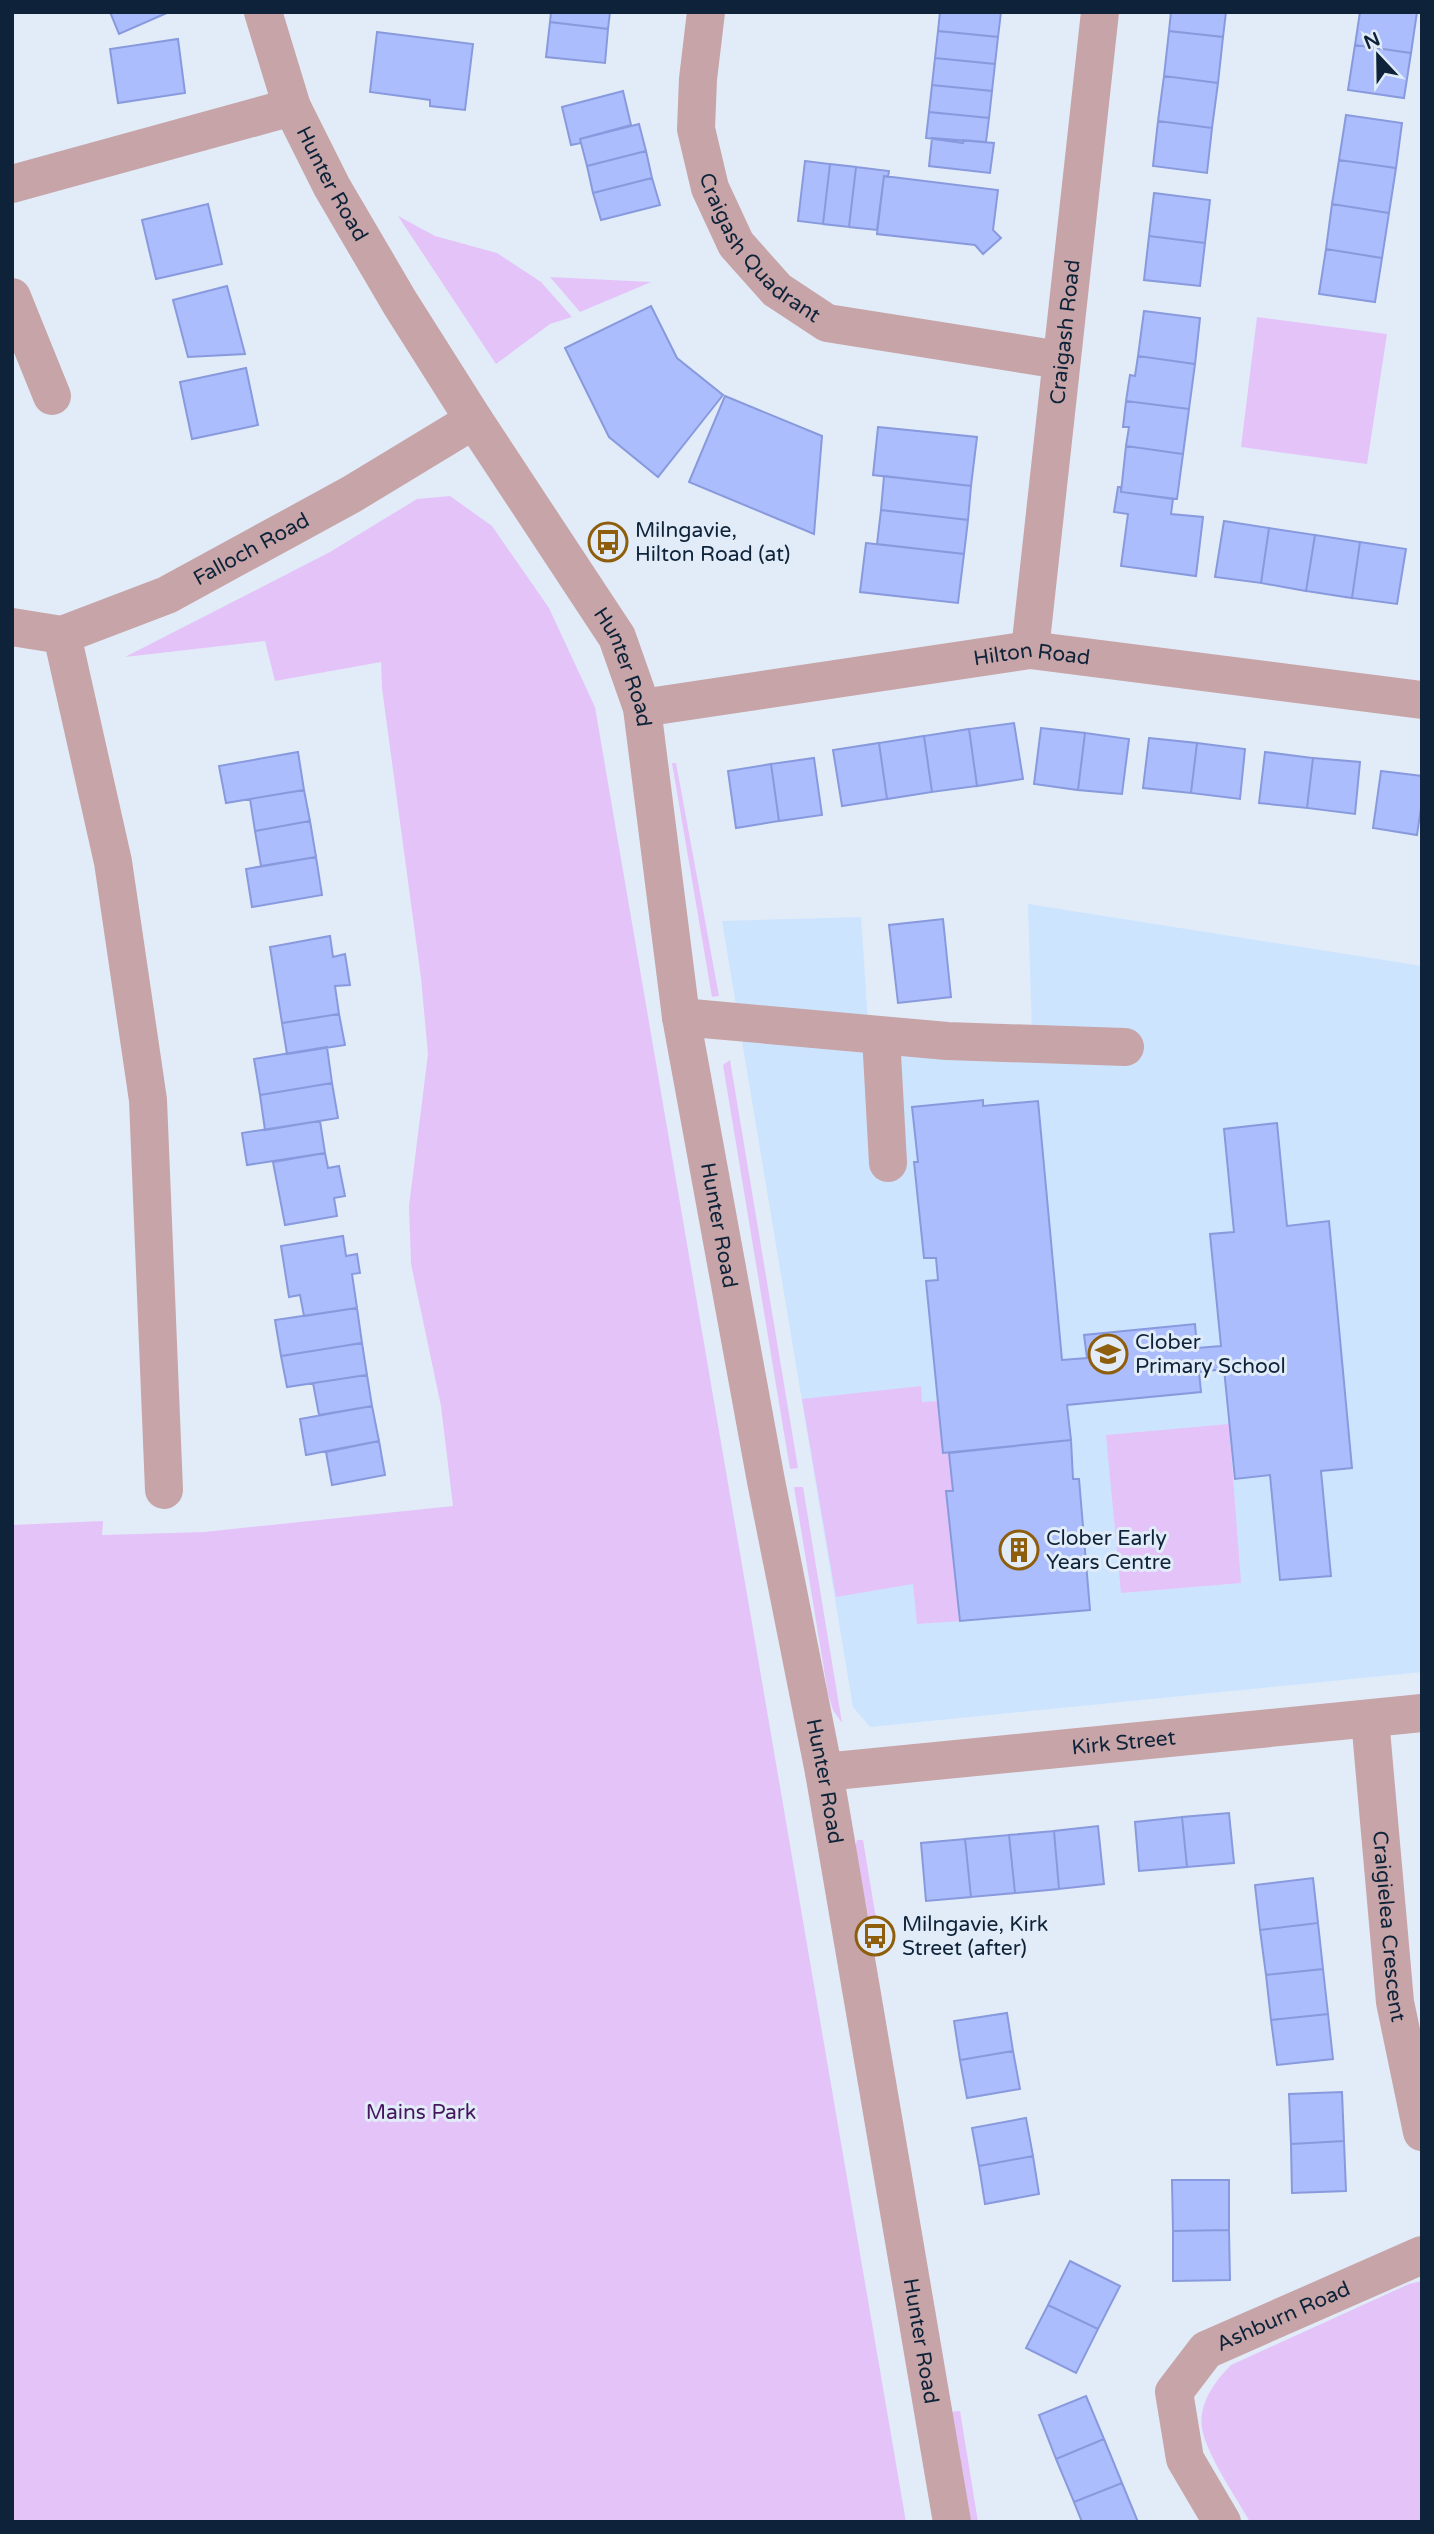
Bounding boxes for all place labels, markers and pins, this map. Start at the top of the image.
place label: Milngavie, Hilton Road (at) [635,518,790,567]
bus stop icon: Milngavie, Hilton Road (at) [587,521,629,563]
place label: Clober Primary School [1135,1330,1286,1379]
school or university icon: Clober Primary School [1087,1333,1129,1375]
place label: Clober Early Years Centre [1046,1526,1172,1575]
building icon: Clober Early Years Centre [998,1529,1040,1571]
place label: Milngavie, Kirk Street (after) [902,1912,1048,1961]
bus stop icon: Milngavie, Kirk Street (after) [854,1915,896,1957]

